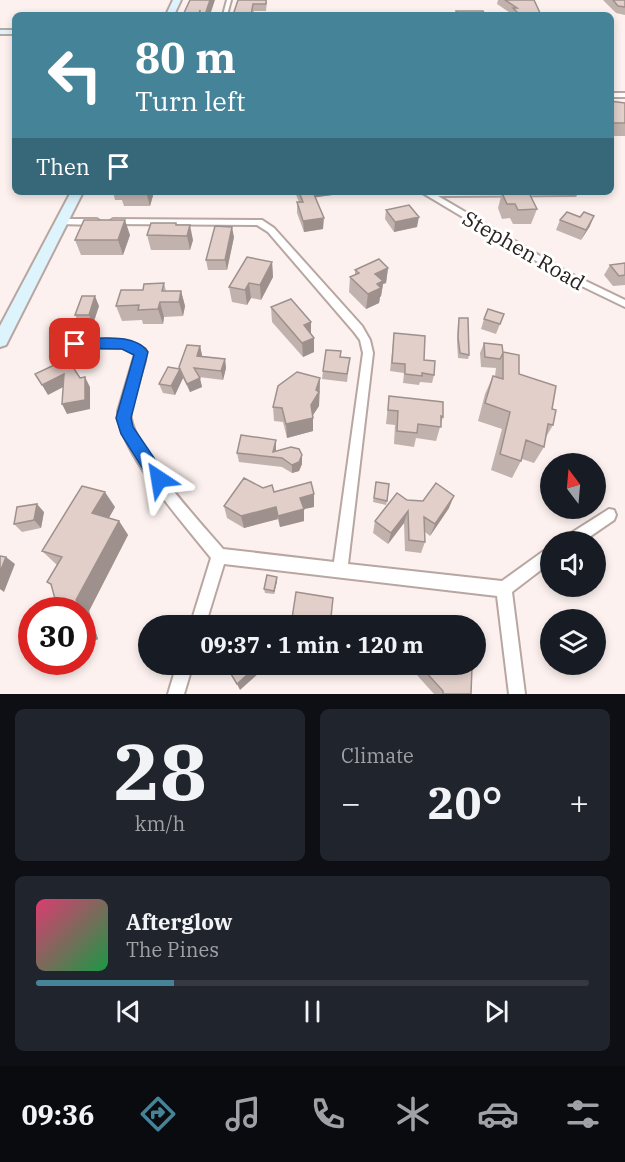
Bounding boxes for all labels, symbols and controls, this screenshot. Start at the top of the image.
text: 80 m [135,30,236,85]
icon: left [36,36,114,114]
text: Turn left [135,83,246,118]
icon: arrive [102,150,135,183]
text: Then [36,152,90,181]
street label: Stephen Road [458,204,590,296]
pin [49,318,100,369]
icon: arrive [58,327,91,360]
position arrow [127,447,191,511]
north arrow [540,453,606,519]
map controls [540,453,606,675]
button: sound [540,531,606,597]
speed limit sign: 30 [18,597,96,675]
button: layers [540,609,606,675]
text: 09:37 · 1 min · 120 m [200,630,424,659]
text: 28 [113,720,207,821]
text: Climate [341,742,414,769]
text: 20° [427,773,503,831]
text: − [341,781,361,824]
text: + [569,781,589,824]
text: km/h [135,810,185,837]
text: Afterglow [126,907,233,936]
text: The Pines [126,936,219,963]
icon: previous [112,995,145,1028]
icon: pause [296,995,329,1028]
icon: next [480,995,513,1028]
icon: directions [137,1093,179,1135]
icon: music [222,1093,264,1135]
icon: phone [307,1093,349,1135]
icon: climate [392,1093,434,1135]
icon: car [477,1093,519,1135]
icon: filters [562,1093,604,1135]
text: 09:36 [21,1097,94,1132]

